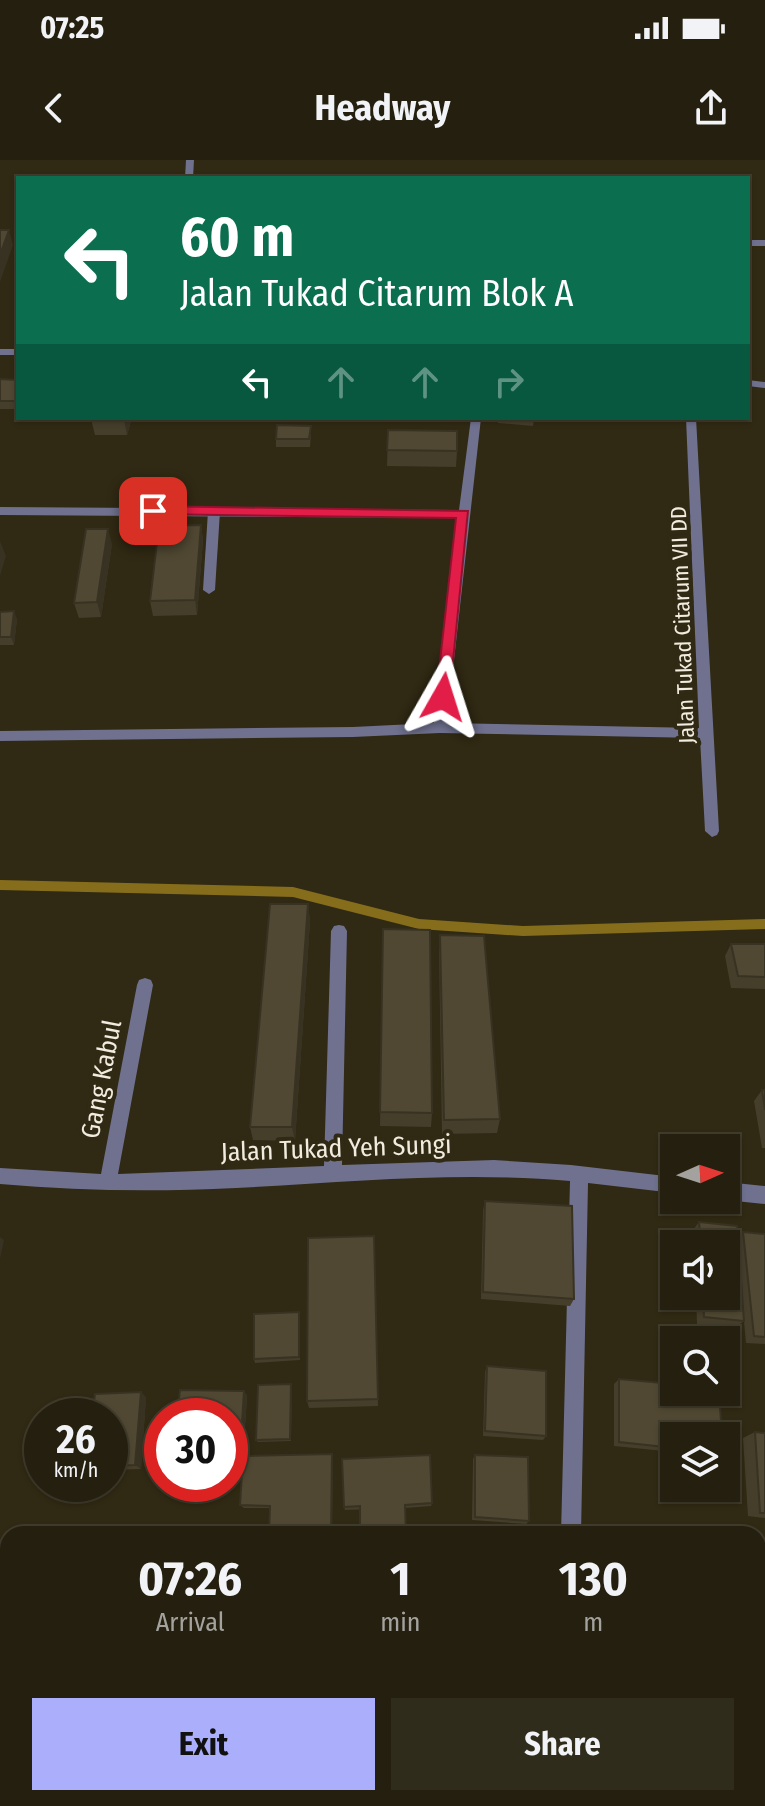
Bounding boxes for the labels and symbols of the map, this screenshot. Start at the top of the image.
pin [119,477,187,545]
street label: Jalan Tukad Citarum VII DD [665,506,700,744]
position arrow [401,655,485,739]
street label: Gang Kabul [75,1017,128,1141]
street label: Jalan Tukad Yeh Sungi [220,1129,452,1168]
north arrow [660,1134,740,1214]
speed limit sign: 30 [144,1398,248,1502]

